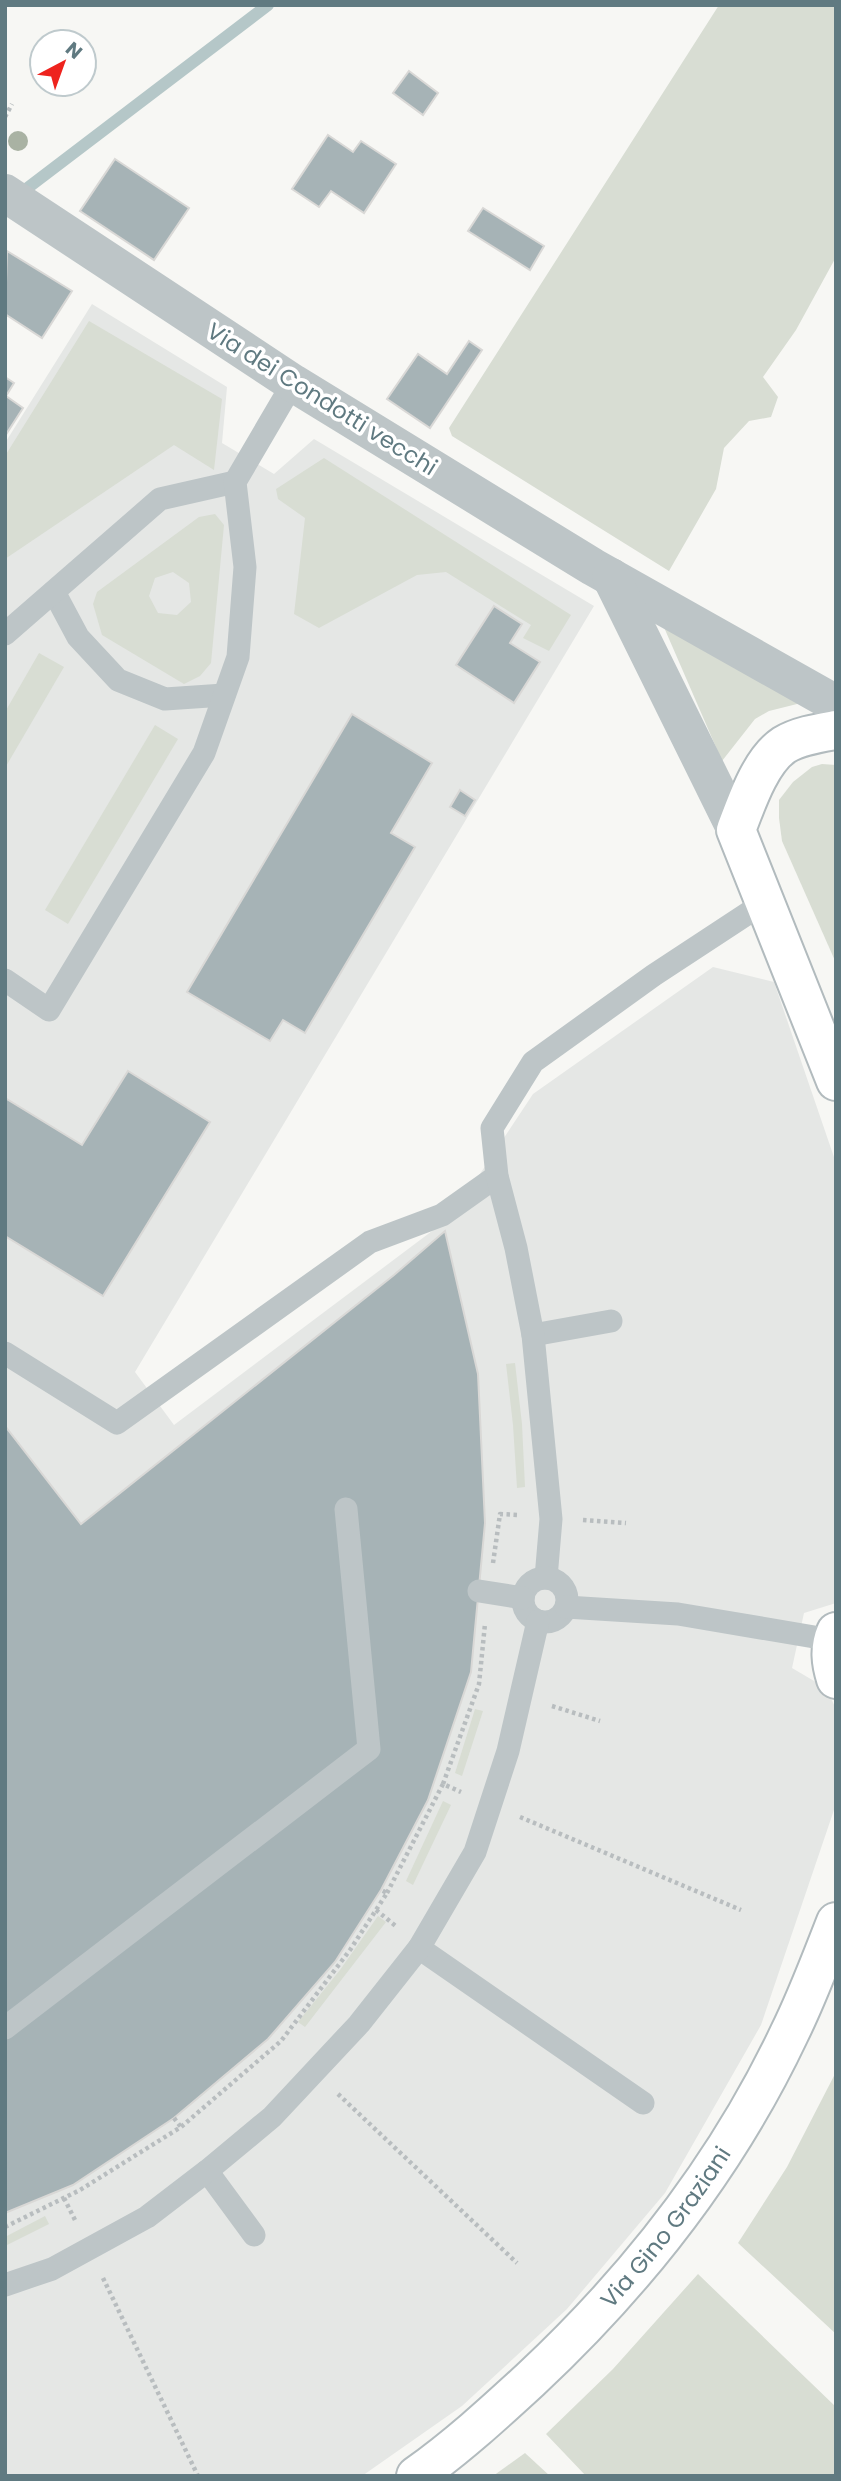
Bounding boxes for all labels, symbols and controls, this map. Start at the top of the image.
north arrow [28,28,98,98]
text: N [60,36,88,65]
street label: Via dei Condotti vecchi [201,315,443,483]
street label: Via Gino Graziani [593,2140,738,2315]

